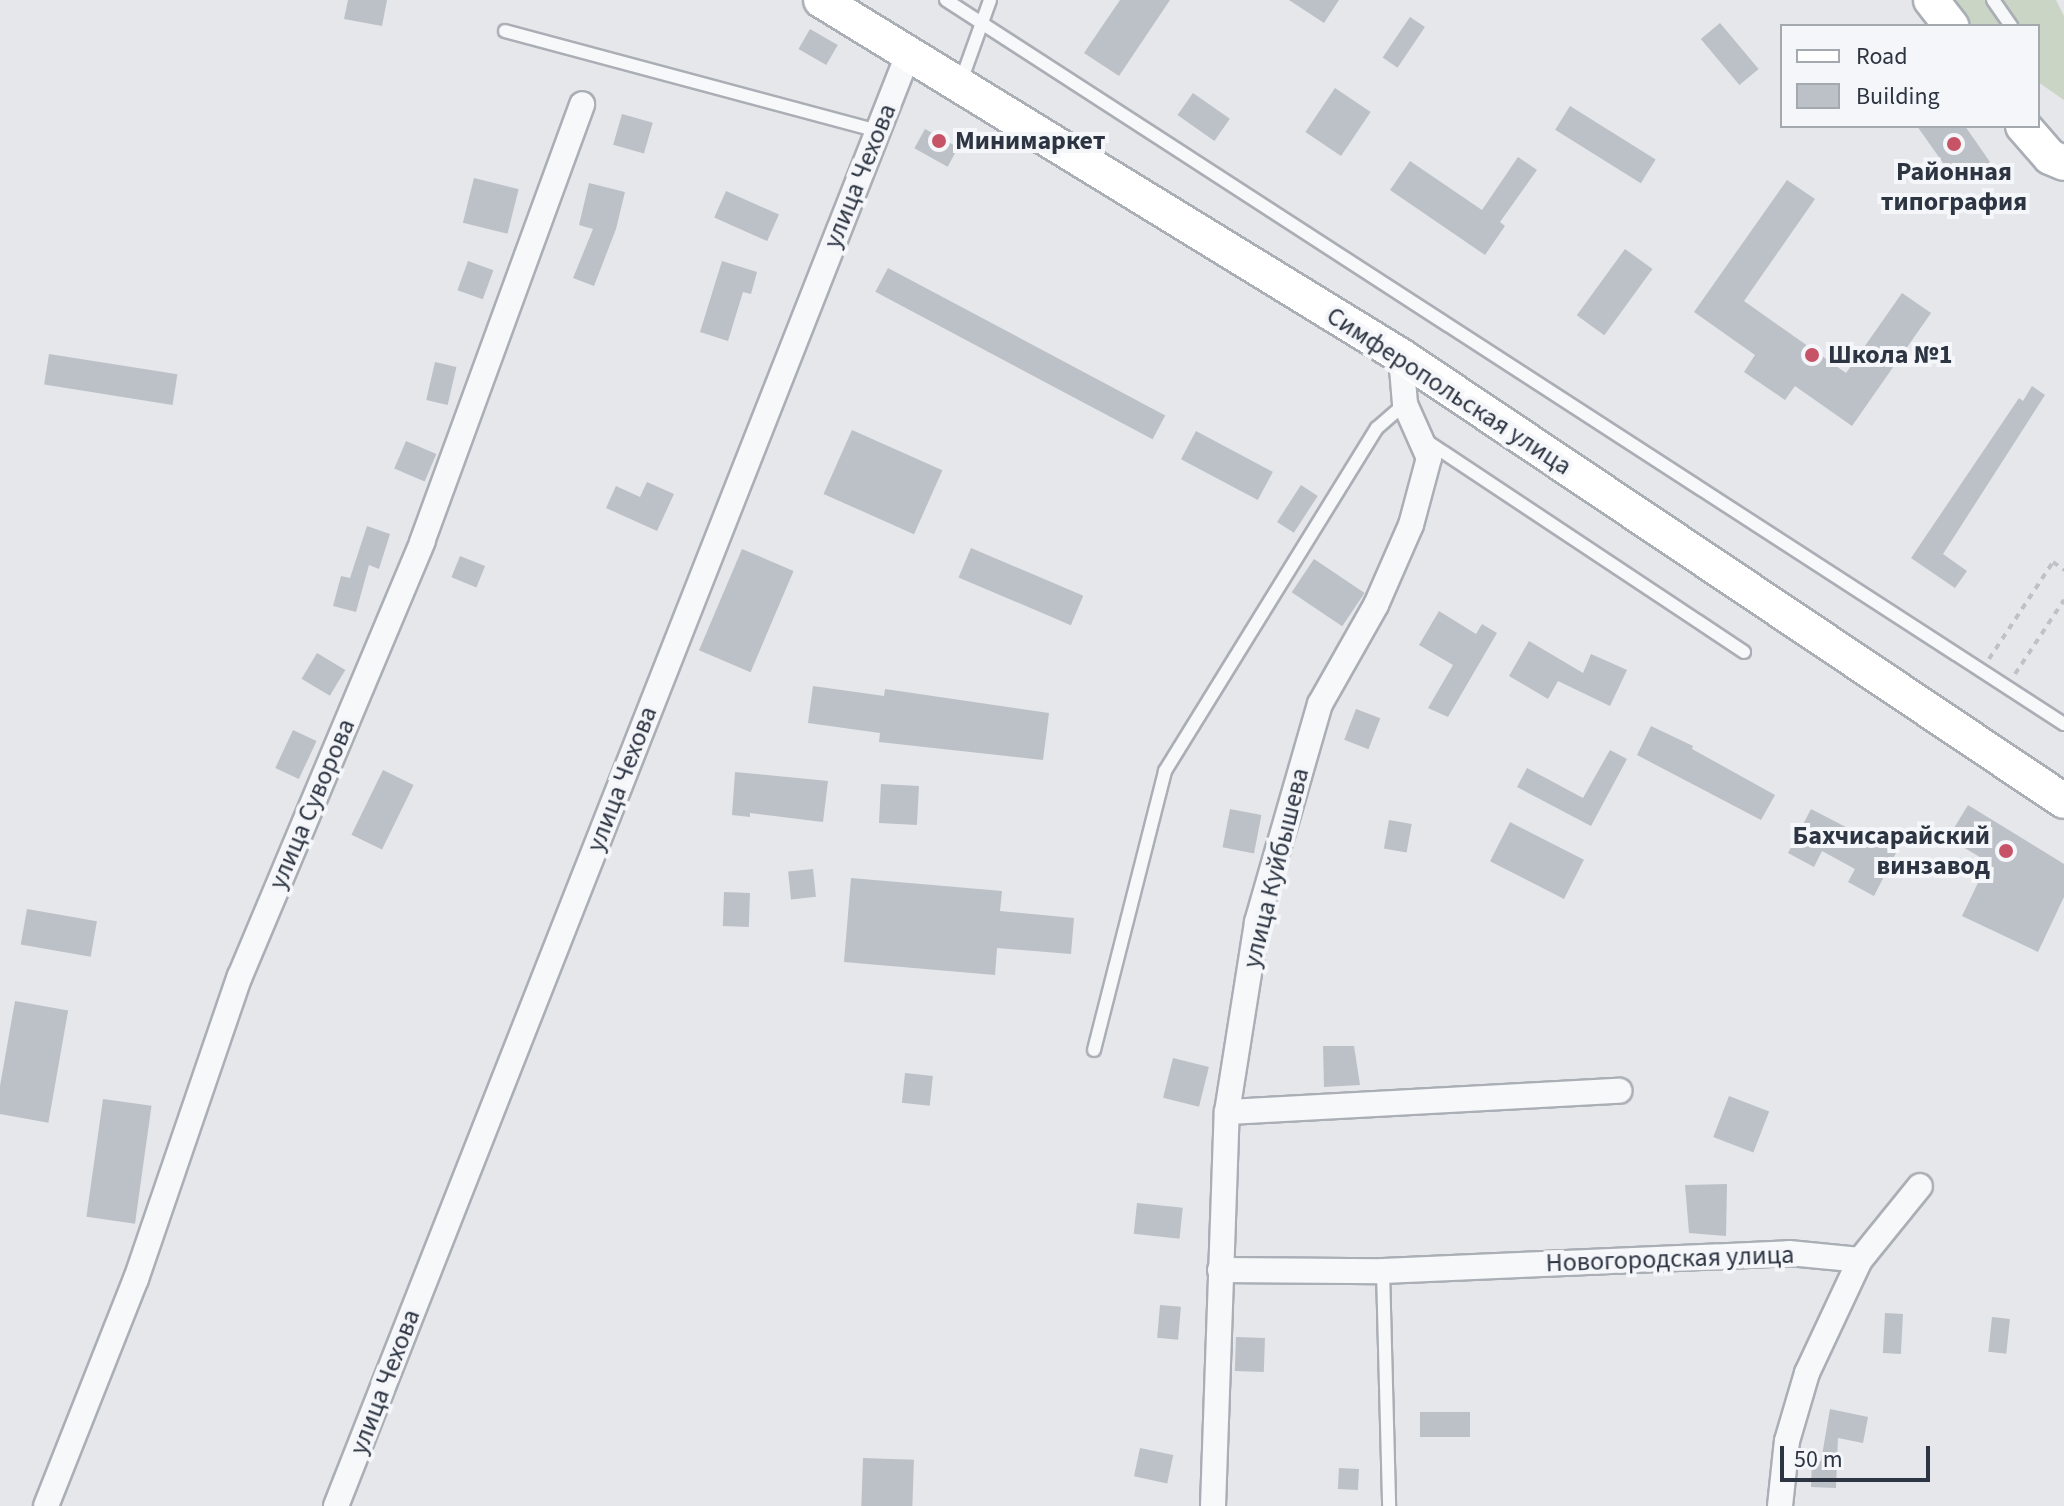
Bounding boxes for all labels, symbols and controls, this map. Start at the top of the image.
legend [1780,24,2040,128]
text: Road [1856,39,1908,74]
text: Building [1856,79,1940,114]
street label: улица Чехова [817,99,903,253]
place label: Минимаркет [955,125,1106,157]
marker: Минимаркет [930,132,948,150]
marker: Районная типография [1945,135,1963,153]
place label: Районная типография [1881,156,2027,218]
street label: Симферопольская улица [1321,300,1577,482]
place label: Школа №1 [1828,339,1952,371]
marker: Школа №1 [1803,346,1821,364]
street label: улица Чехова [580,702,664,856]
street label: улица Суворова [262,714,362,894]
street label: улица Куйбышева [1236,765,1316,971]
place label: Бахчисарайский винзавод [1793,820,1990,882]
marker: Бахчисарайский винзавод [1997,842,2015,860]
street label: Новогородская улица [1545,1239,1795,1279]
street label: улица Чехова [343,1305,427,1459]
scale bar [1784,1430,1934,1480]
text: 50 m [1794,1442,1843,1477]

